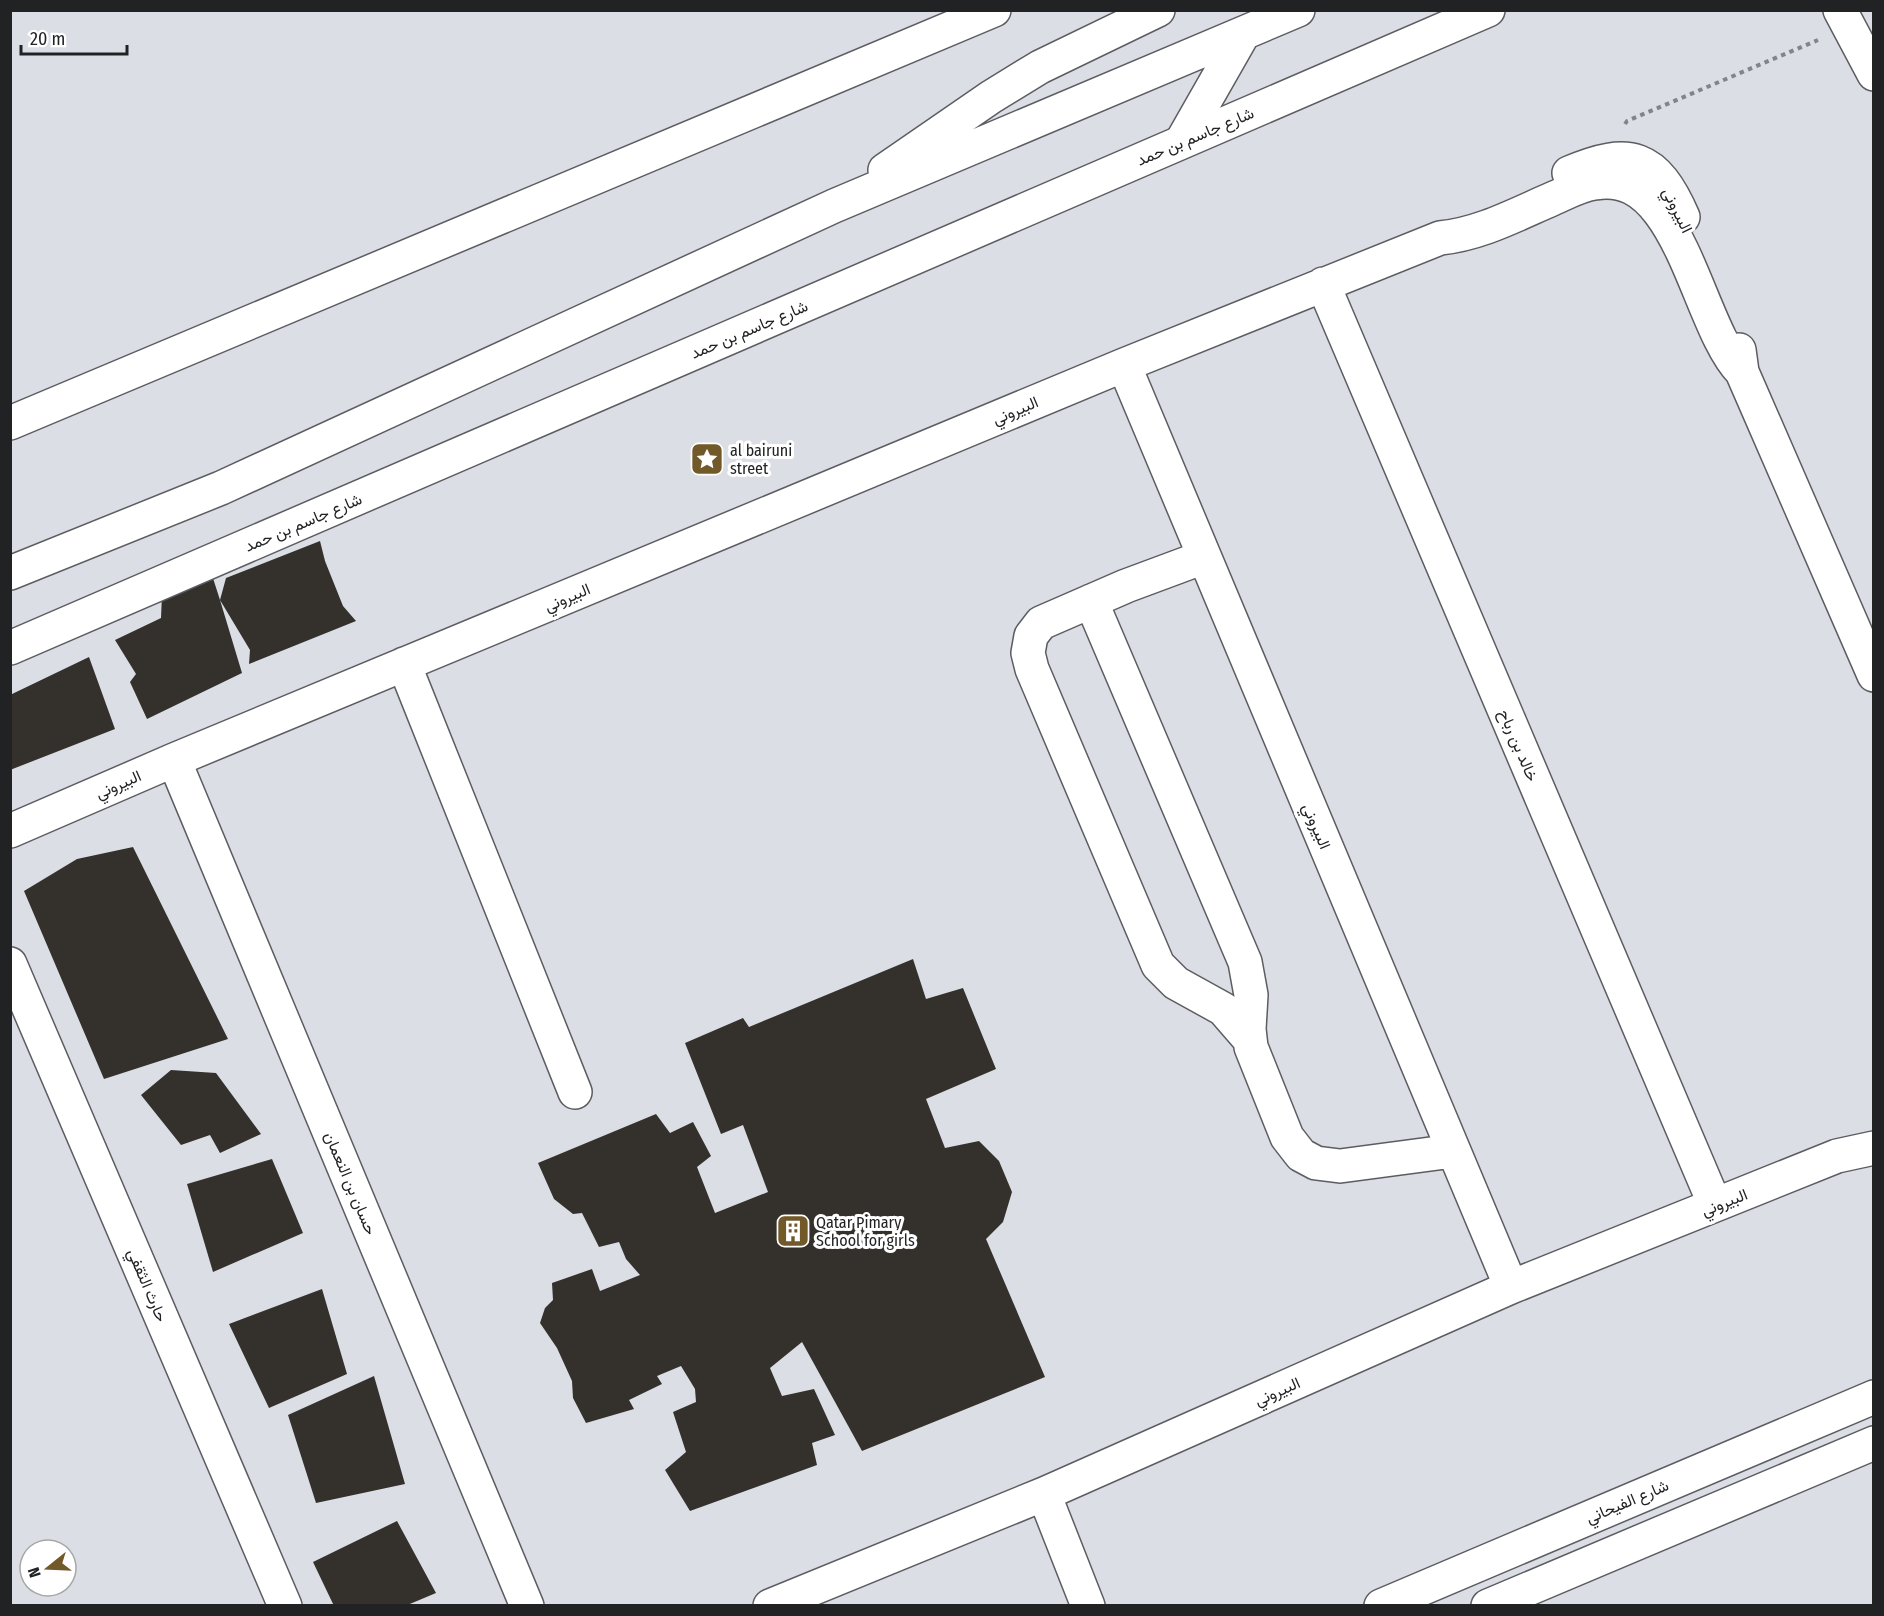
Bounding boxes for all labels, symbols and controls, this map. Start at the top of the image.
scale bar [21,18,128,56]
text: 20 m [30,28,65,50]
street label: شارع جاسم بن حمد [1134,103,1258,172]
street label: البيروني [1655,184,1697,238]
street label: شارع جاسم بن حمد [688,296,812,365]
street label: البيروني [989,392,1043,432]
place icon: al bairuni street [689,441,725,477]
place label: al bairuni street [730,441,792,478]
street label: شارع جاسم بن حمد [242,489,366,558]
street label: البيروني [541,579,595,619]
street label: خالد بن رباح [1493,706,1542,785]
street label: البيروني [92,766,146,807]
street label: البيروني [1295,800,1335,854]
street label: حسان بن النعمان [319,1129,381,1238]
street label: البيروني [1698,1185,1752,1224]
building icon: Qatar Pimary School for girls [775,1213,811,1249]
place label: Qatar Pimary School for girls [816,1213,915,1250]
street label: حارث الثقفي [120,1246,172,1326]
street label: البيروني [1251,1373,1305,1414]
street label: شارع الفيحاني [1583,1476,1673,1531]
north arrow [18,1538,78,1598]
text: N [24,1565,45,1580]

